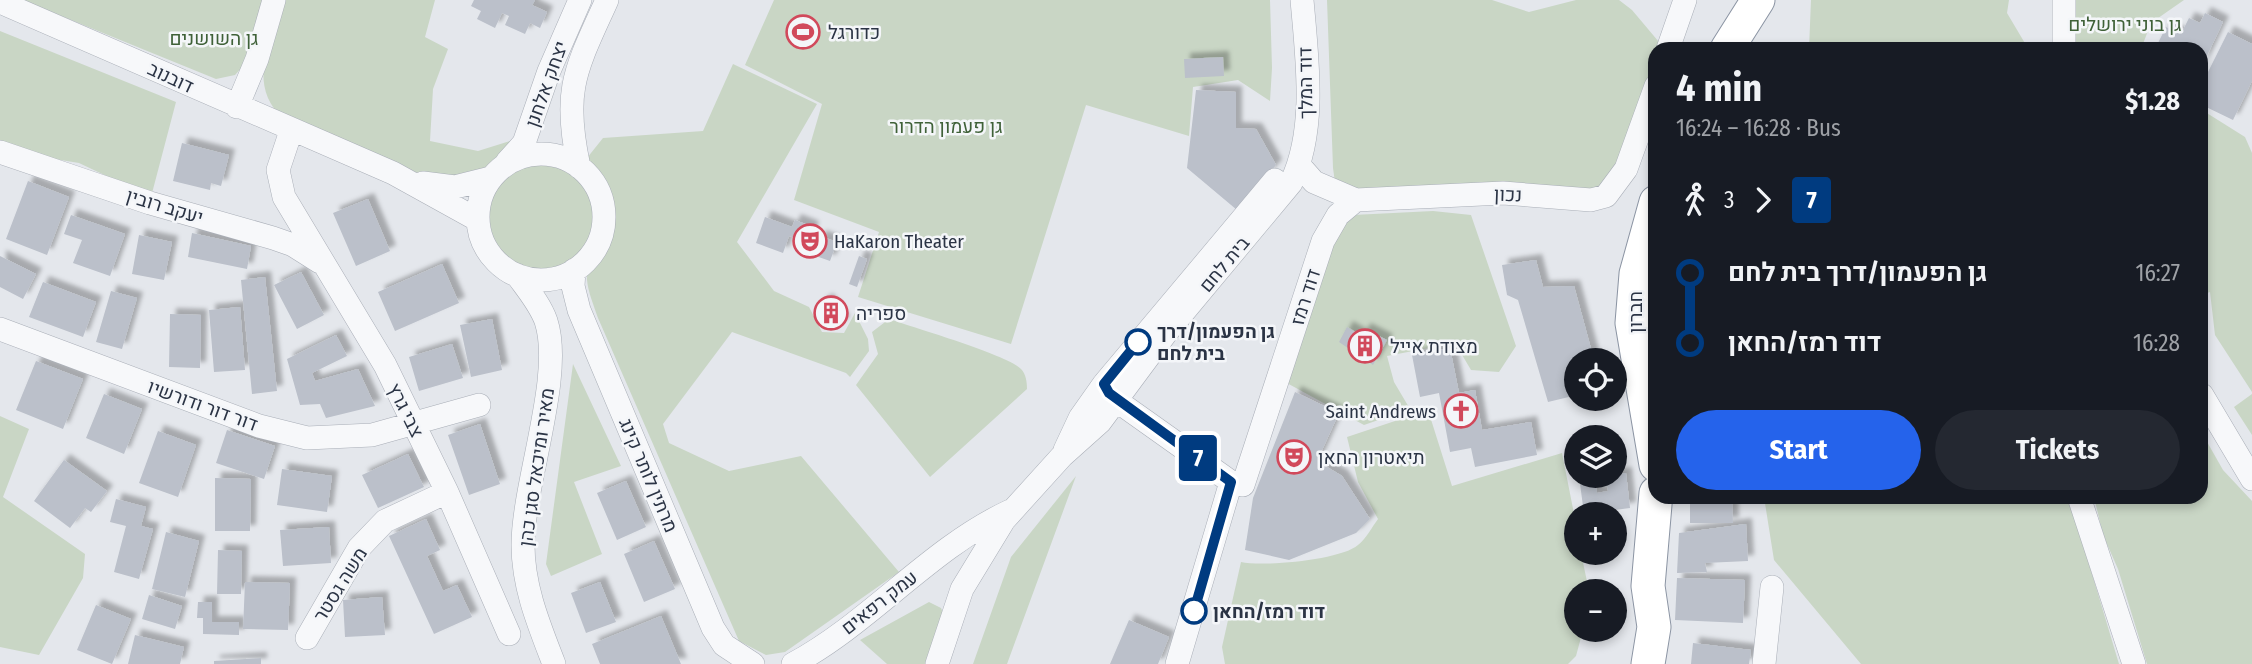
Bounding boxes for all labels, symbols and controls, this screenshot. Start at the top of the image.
sports icon: כדורגל [784,13,822,51]
park label: גן בוני ירושלים [2068,13,2182,36]
place label: כדורגל [828,21,880,44]
park label: גן השושנים [170,27,258,50]
street label: יצחק אלחנן [520,38,573,130]
street label: דוד המלך [1293,47,1318,119]
street label: דובנוב [144,57,197,98]
text: 4 min [1676,65,1762,111]
text: $1.28 [2125,86,2180,117]
text: 16:24 – 16:28 · Bus [1676,114,1841,142]
park label: גן פעמון הדרור [889,115,1003,138]
icon: walk [1676,181,1714,219]
icon: forward [1744,181,1782,219]
street label: נכון [1494,183,1522,206]
street label: יעקב רובין [124,184,206,229]
text: 3 [1724,186,1734,214]
text: 7 [1806,186,1817,214]
theatre icon: HaKaron Theater [791,222,829,260]
place label: HaKaron Theater [834,230,964,253]
street label: בית לחם [1195,232,1254,297]
text: גן הפעמון/דרך בית לחם [1728,257,1987,288]
text: 16:27 [2135,259,2180,287]
street label: דוד רמז [1286,266,1325,328]
street label: חברון [1624,291,1647,333]
building icon: ספריה [812,294,850,332]
place label: ספריה [856,302,906,325]
place label: גן הפעמון/דרך בית לחם [1157,320,1275,365]
building icon: מצודת אייל [1346,327,1384,365]
text: דוד רמז/החאן [1728,327,1881,358]
marker: גן הפעמון/דרך בית לחם [1125,329,1151,355]
text: 16:28 [2133,329,2180,357]
place label: מצודת אייל [1390,335,1478,358]
map controls [1564,348,1627,642]
button: locate [1564,348,1627,411]
street label: דור דור ודורשיו [145,375,261,436]
street label: צבי גרץ [383,379,428,441]
street label: מאיר ומיכאל סגן כהן [514,386,559,548]
church icon: Saint Andrews [1442,392,1480,430]
place label: Saint Andrews [1326,400,1436,423]
button: Start [1676,410,1921,490]
button: Tickets [1935,410,2180,490]
street label: מרתין לותר קינג [614,415,683,536]
button: layers [1564,425,1627,488]
line badge: 7 [1175,435,1221,481]
theatre icon: תיאטרון החאן [1275,438,1313,476]
text: 7 [1193,444,1203,472]
place label: תיאטרון החאן [1318,446,1425,469]
button: + [1564,502,1627,565]
street label: משה גסטר [309,543,372,626]
street label: עמק רפאים [837,565,922,639]
button: − [1564,579,1627,642]
marker: דוד רמז/החאן [1181,598,1207,624]
place label: דוד רמז/החאן [1213,600,1325,623]

